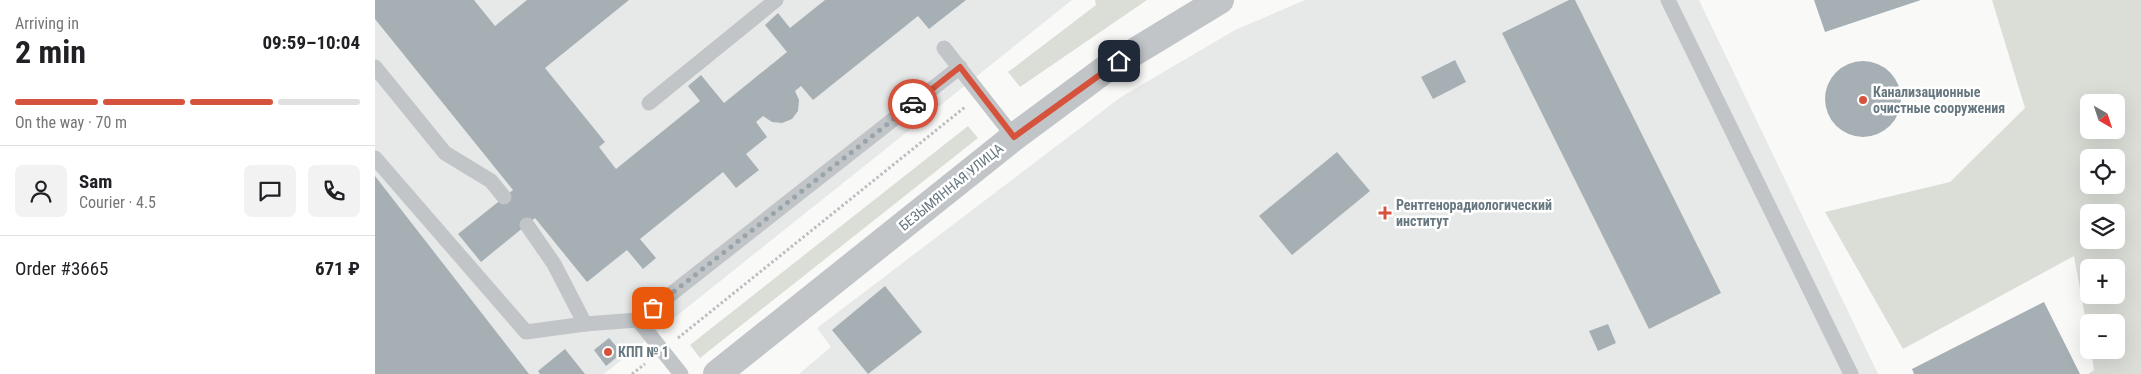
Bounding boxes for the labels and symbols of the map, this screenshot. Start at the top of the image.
pin [1098,40,1140,82]
courier [888,79,938,129]
place label: Канализационные очистные сооружения [1873,84,2005,116]
marker: Канализационные очистные сооружения [1857,94,1869,106]
north arrow [2080,94,2125,139]
street label: БЕЗЫМЯННАЯ УЛИЦА [896,140,1006,234]
place label: Рентгенорадиологический институт [1396,197,1552,229]
marker: Рентгенорадиологический институт [1378,206,1392,220]
pin [632,287,674,329]
place label: КПП № 1 [618,344,669,360]
marker: КПП № 1 [602,346,614,358]

